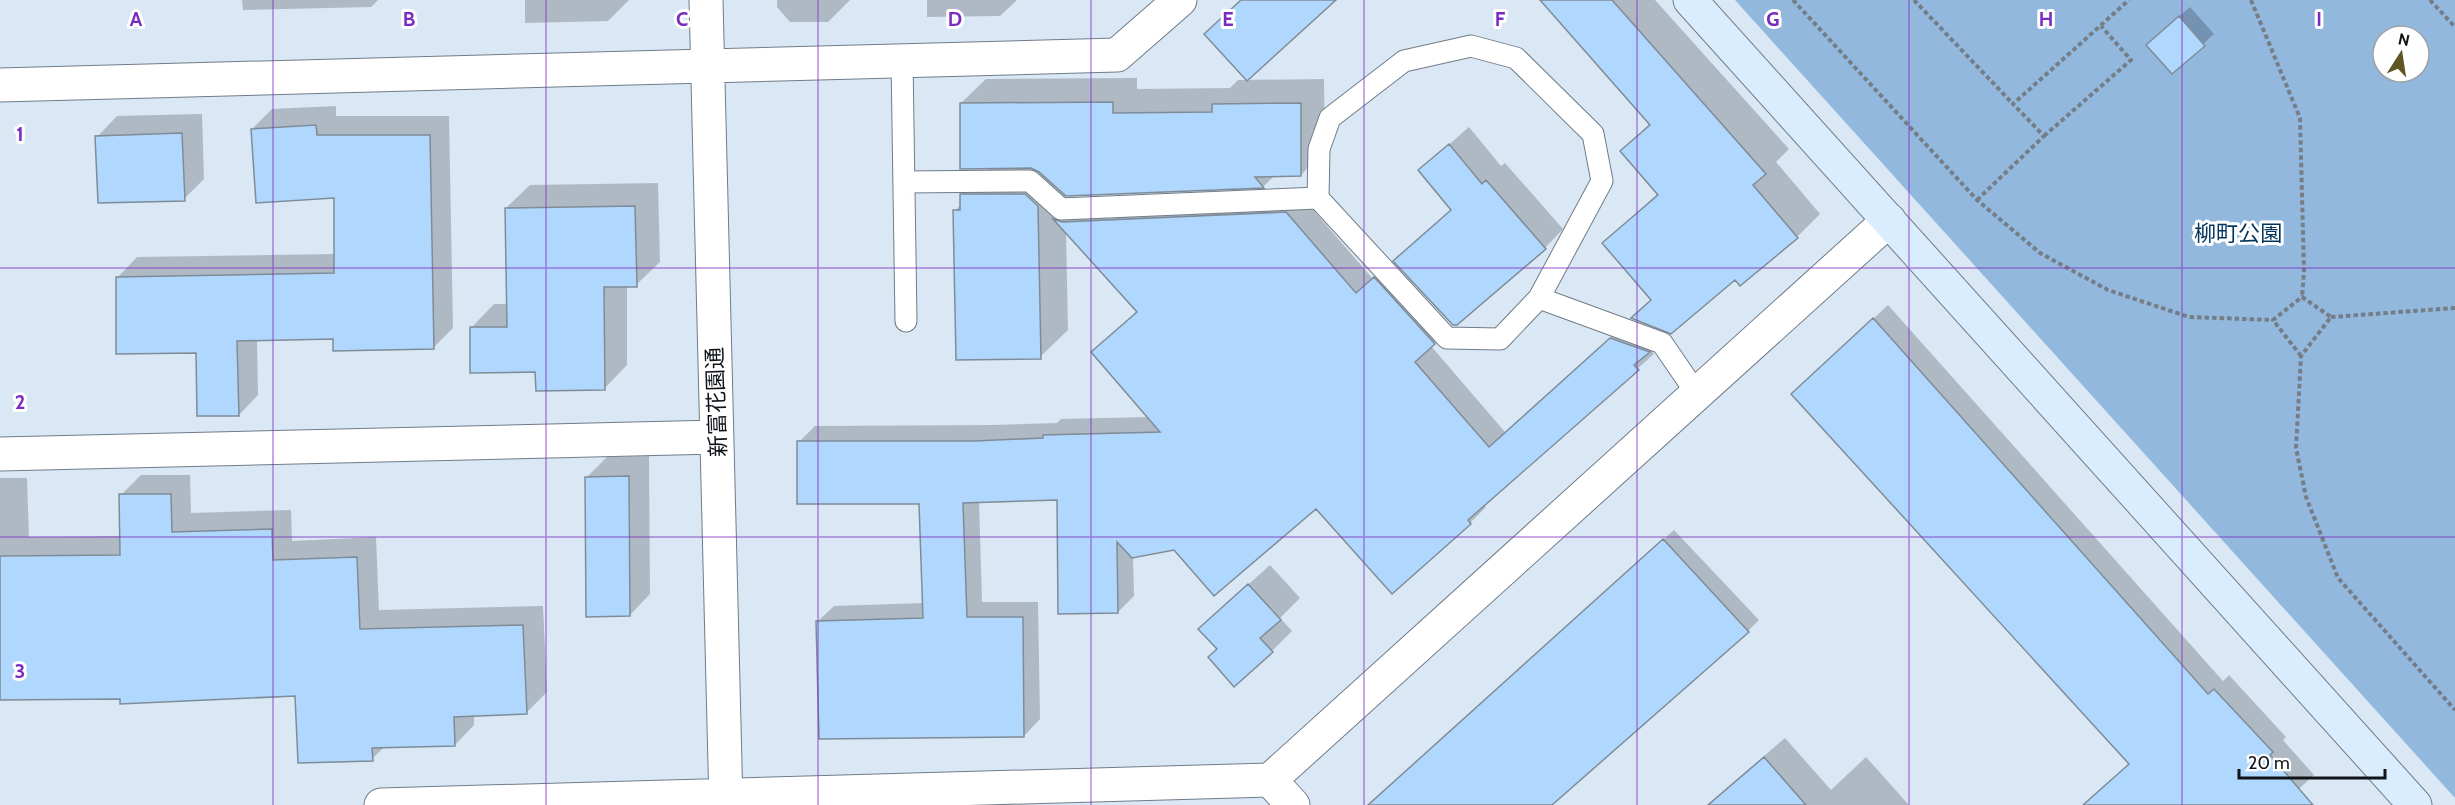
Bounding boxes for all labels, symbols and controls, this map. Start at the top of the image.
text: A [130,7,143,31]
text: B [403,7,415,31]
text: C [676,7,688,31]
text: D [948,7,962,31]
text: E [1222,7,1234,31]
text: F [1495,7,1506,31]
text: G [1766,7,1780,31]
text: H [2039,7,2053,31]
text: I [2316,7,2322,31]
north arrow [2371,24,2431,84]
text: N [2397,29,2412,50]
text: 1 [16,122,24,146]
park label: 柳町公園 [2194,220,2282,247]
street label: 新富花園通 [701,347,732,457]
text: 2 [15,390,25,414]
text: 3 [15,659,25,683]
scale bar [2239,742,2384,780]
text: 20 m [2248,752,2290,774]

